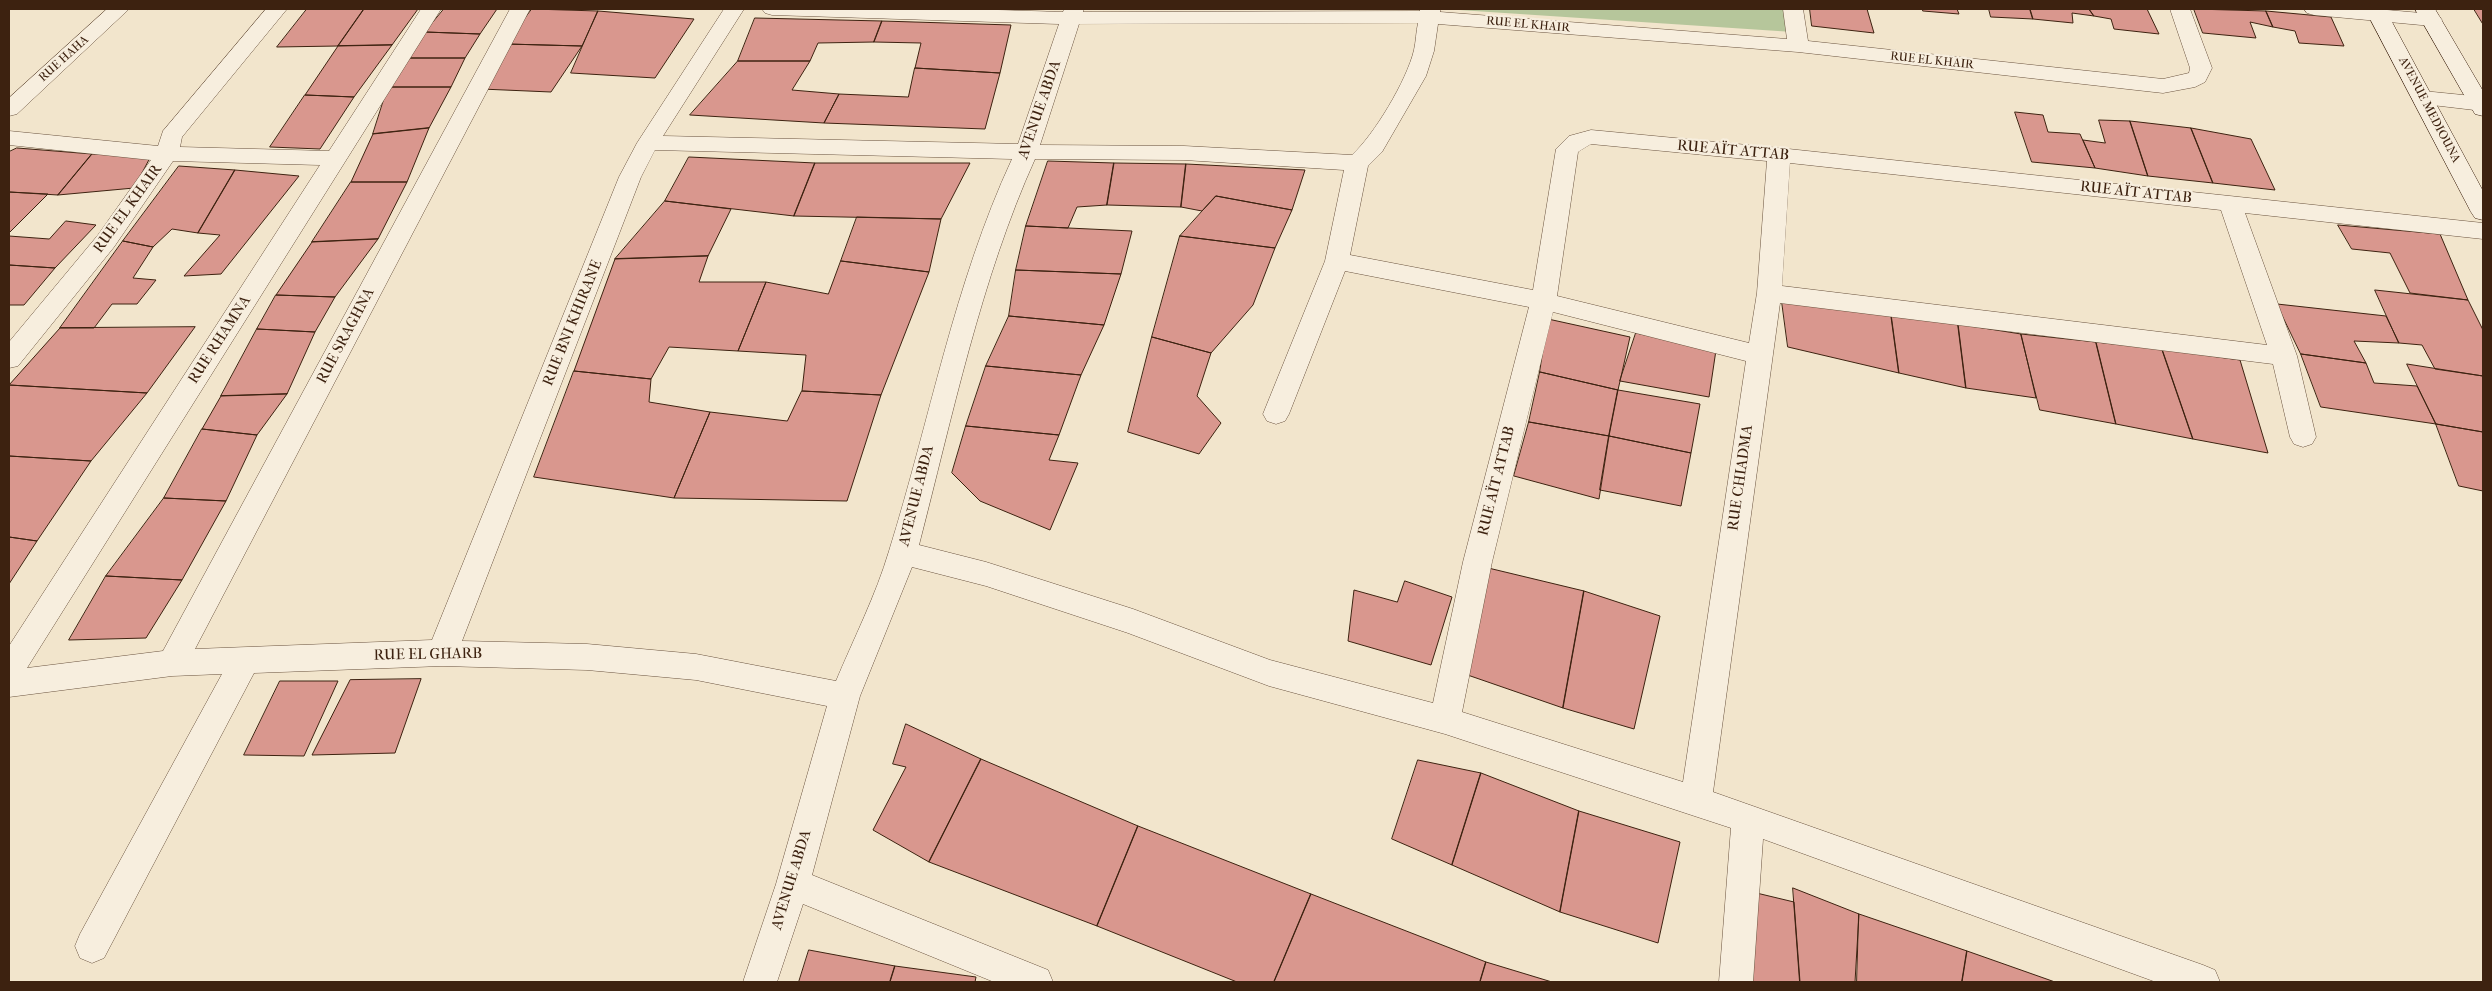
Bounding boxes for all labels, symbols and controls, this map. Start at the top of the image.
street label: RUE EL KHAIR [1486,14,1570,36]
street label: RUE HAHA [36,33,92,85]
street label: RUE EL KHAIR [1889,49,1975,73]
street label: AVENUE MEDIOUNA [2395,55,2463,165]
street label: AVENUE ABDA [1015,58,1065,162]
street label: RUE AÏT ATTAB [1676,137,1790,165]
street label: RUE EL KHAIR [90,161,166,257]
street label: RUE AÏT ATTAB [2079,178,2193,208]
street label: RUE BNI KHIRANE [540,257,606,389]
street label: RUE SRAGHNA [313,285,379,387]
street label: RUE RHAMNA [185,293,255,387]
street label: RUE AÏT ATTAB [1475,424,1519,538]
street label: RUE CHIADMA [1725,424,1757,532]
street label: AVENUE ABDA [896,444,938,548]
street label: RUE EL GHARB [374,645,482,665]
street label: AVENUE ABDA [768,828,816,932]

